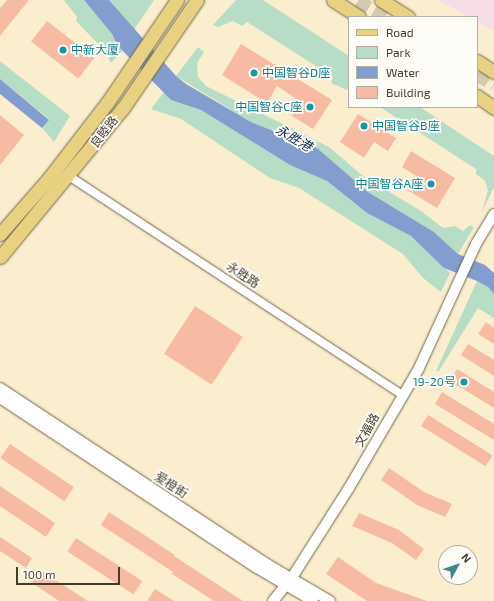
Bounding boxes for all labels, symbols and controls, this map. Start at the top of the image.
legend [348,16,478,108]
text: Road [386,25,414,39]
place label: 中新大厦 [71,43,119,57]
marker: 中新大厦 [58,45,68,55]
text: Park [386,45,411,59]
text: Water [386,65,420,79]
place label: 中国智谷D座 [262,66,330,80]
marker: 中国智谷D座 [249,68,259,78]
text: Building [386,85,430,99]
place label: 中国智谷C座 [235,100,302,114]
marker: 中国智谷C座 [305,102,315,112]
street label: 良睦路 [87,113,121,151]
place label: 中国智谷B座 [372,119,439,133]
water label: 永胜港 [273,121,315,155]
marker: 中国智谷B座 [359,121,369,131]
place label: 中国智谷A座 [356,177,423,191]
marker: 中国智谷A座 [426,179,436,189]
street label: 永胜路 [224,259,262,291]
place label: 19-20号 [413,375,456,389]
marker: 19-20号 [459,377,469,387]
street label: 文福路 [352,411,382,449]
street label: 爱橙街 [152,469,190,501]
north arrow [438,545,478,585]
text: N [459,550,474,565]
scale bar [18,559,122,585]
text: 100 m [23,567,55,581]

